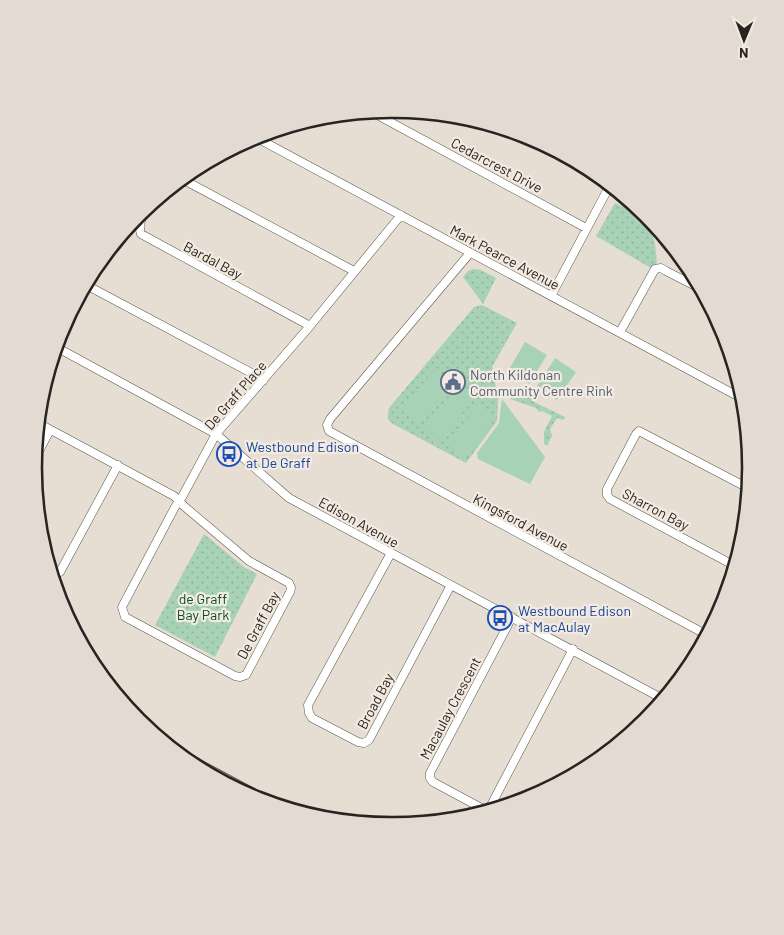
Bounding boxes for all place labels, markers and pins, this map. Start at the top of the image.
place label: North Kildonan Community Centre Rink [470,366,613,399]
public building icon: North Kildonan Community Centre Rink [440,369,466,395]
place label: Westbound Edison at De Graff [246,438,359,471]
bus stop icon: Westbound Edison at De Graff [216,441,242,467]
place label: Westbound Edison at MacAulay [518,602,631,635]
bus stop icon: Westbound Edison at MacAulay [487,605,513,631]

